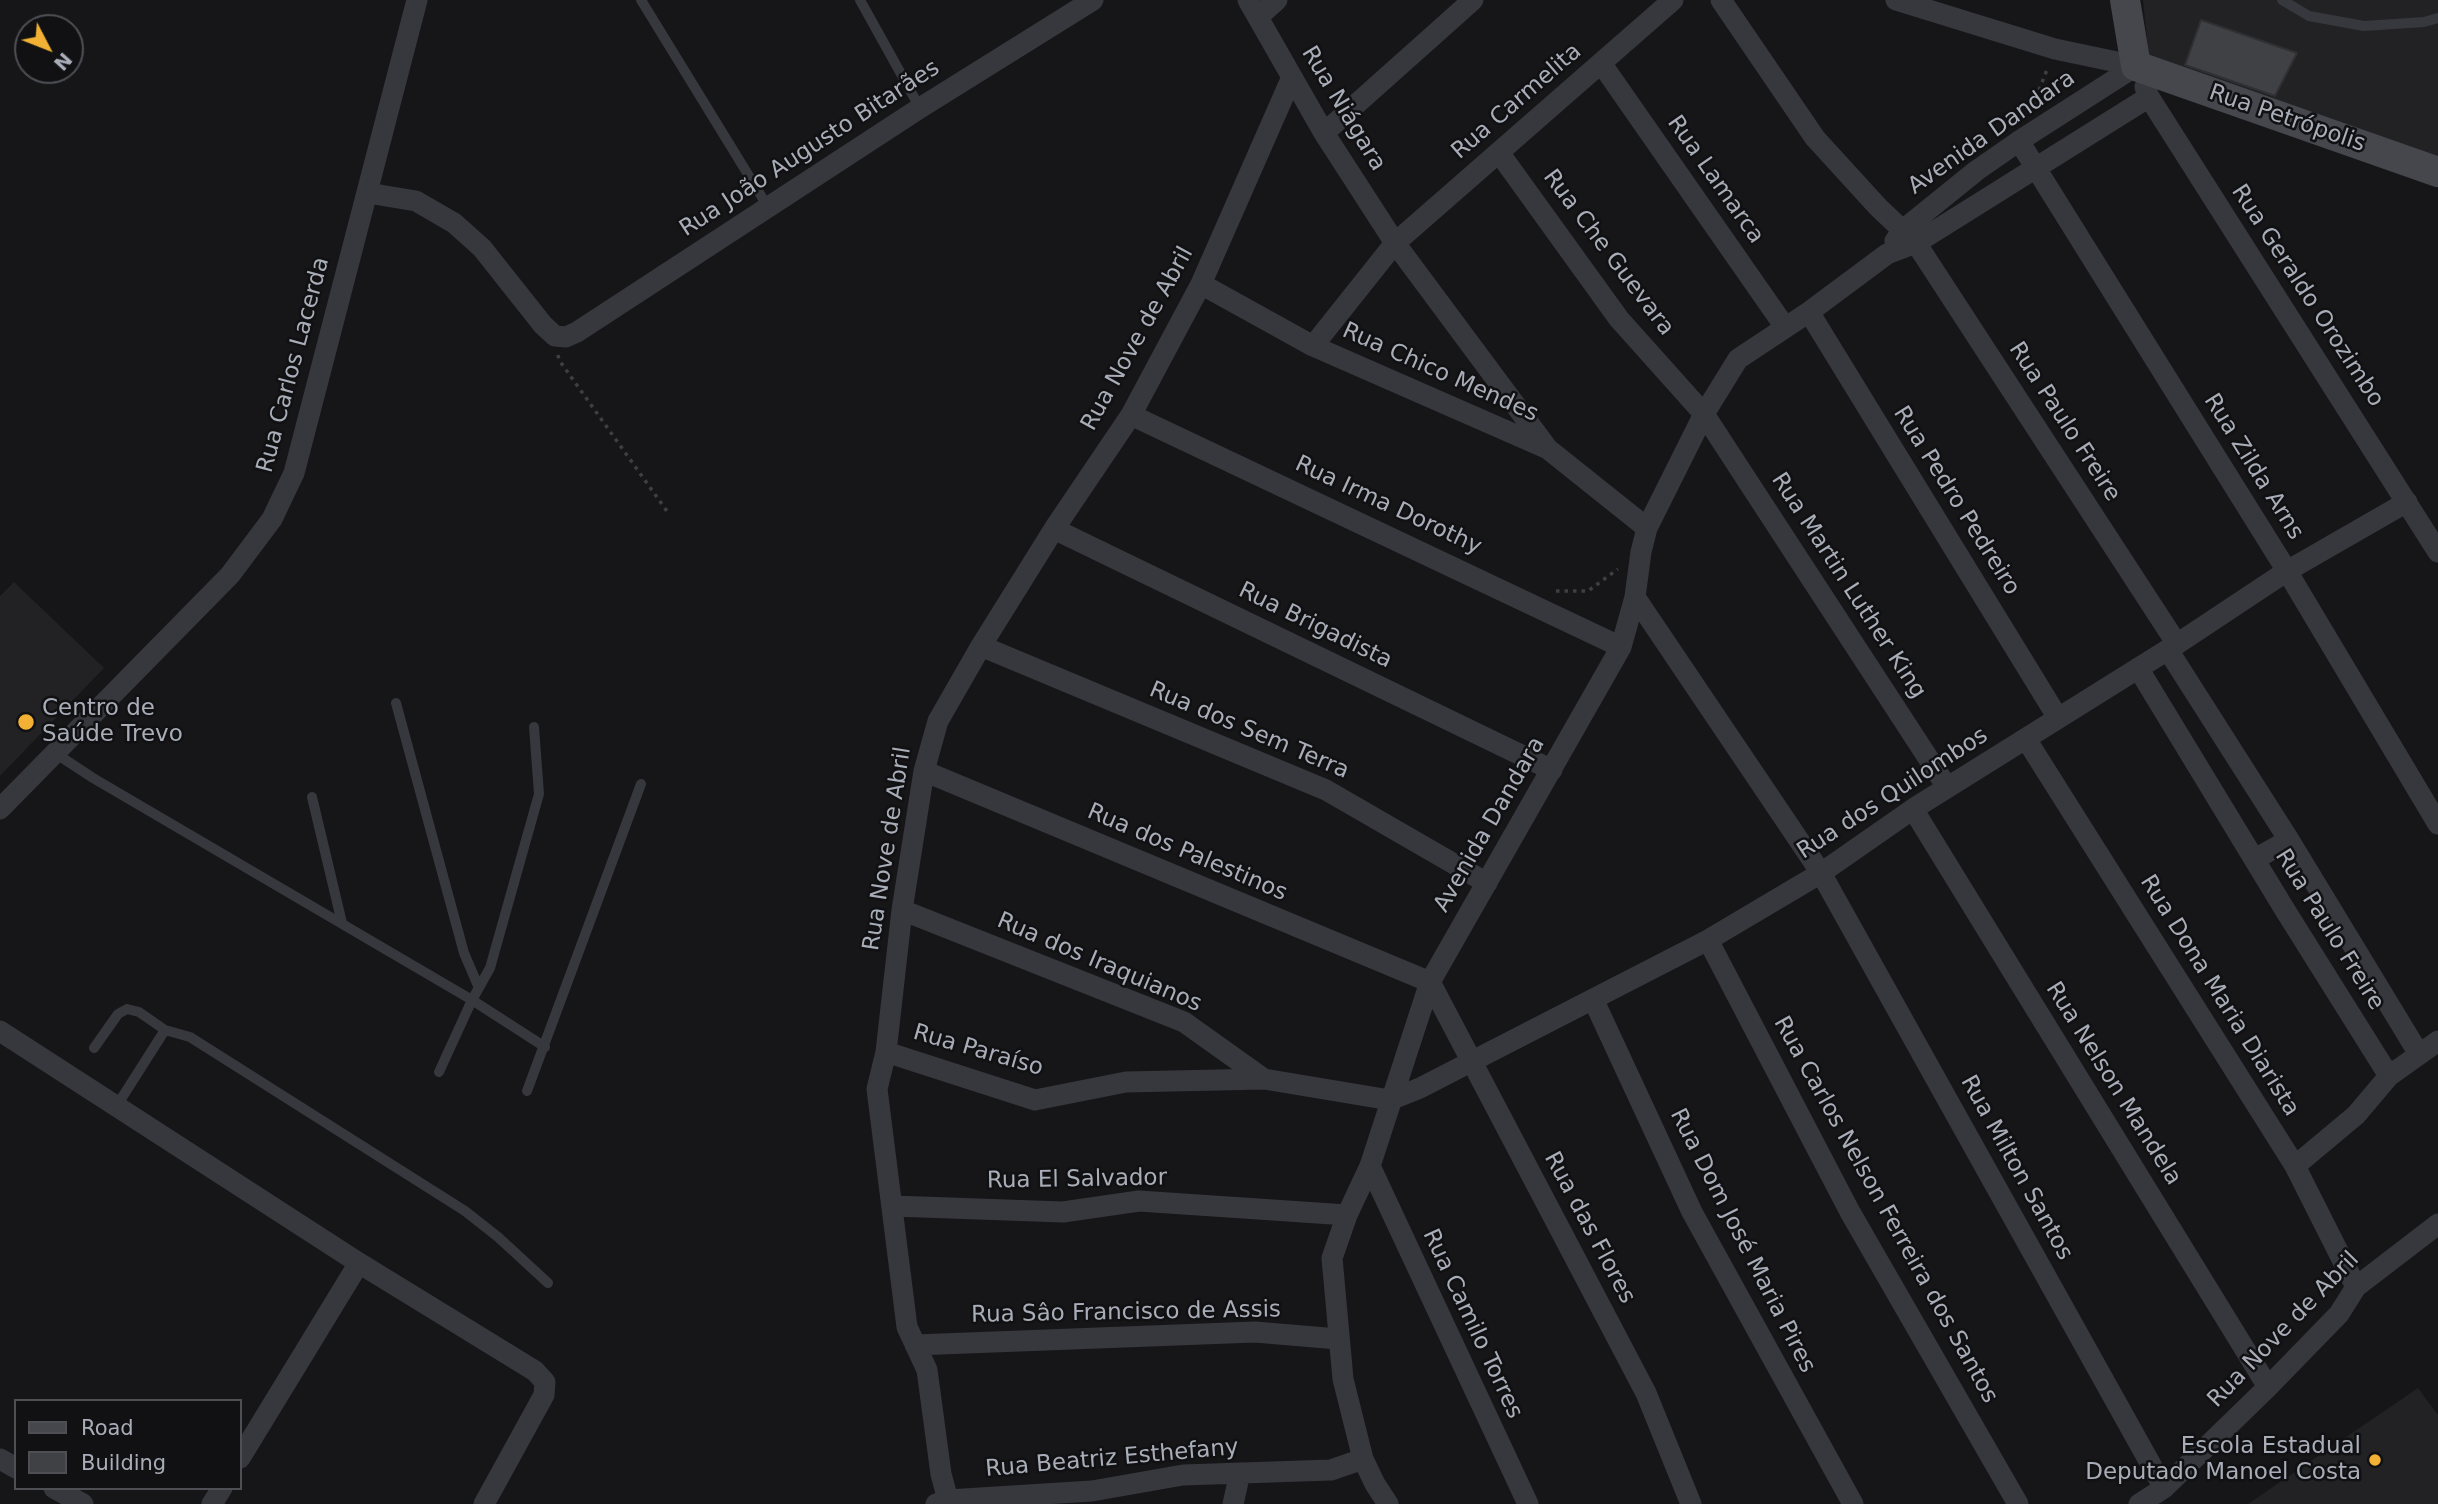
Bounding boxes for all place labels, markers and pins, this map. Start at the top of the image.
place label: Centro de Saúde Trevo [42,695,183,749]
marker: Centro de Saúde Trevo [16,712,36,732]
place label: Escola Estadual Deputado Manoel Costa [2085,1433,2361,1487]
marker: Escola Estadual Deputado Manoel Costa [2367,1452,2383,1468]

